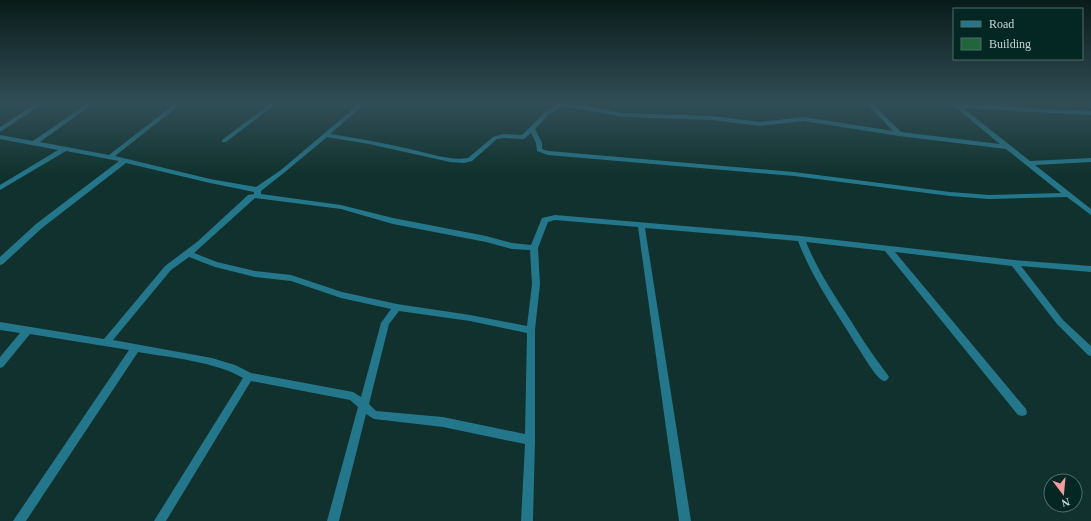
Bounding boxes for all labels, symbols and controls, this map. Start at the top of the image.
legend [953,8,1083,60]
text: Road [989,17,1014,31]
text: Building [989,37,1031,51]
north arrow [1043,473,1083,513]
text: N [1060,496,1071,509]

